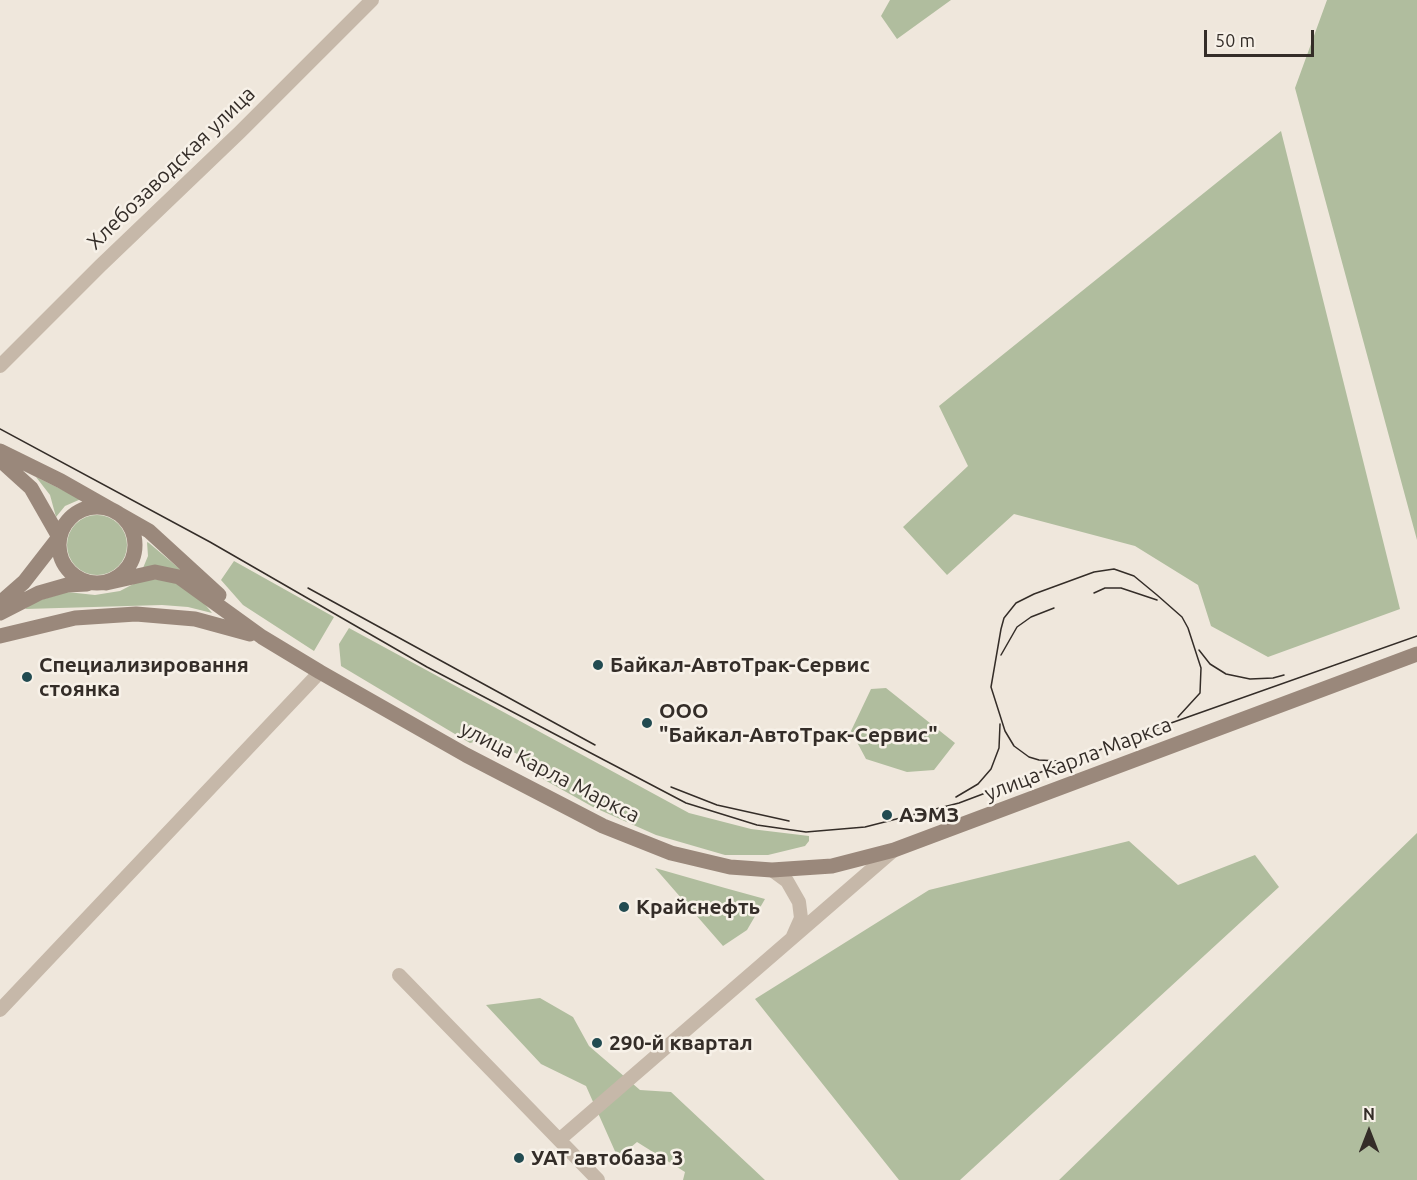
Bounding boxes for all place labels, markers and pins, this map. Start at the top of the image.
place label: Специализировання стоянка [39,652,249,702]
place label: Байкал-АвтоТрак-Сервис [610,652,870,678]
marker: Байкал-АвтоТрак-Сервис [591,658,605,672]
marker: Специализировання стоянка [20,670,34,684]
place label: ООО "Байкал-АвтоТрак-Сервис" [659,698,938,748]
marker: ООО "Байкал-АвтоТрак-Сервис" [640,716,654,730]
place label: АЭМЗ [899,802,959,828]
marker: АЭМЗ [880,808,894,822]
place label: Крайснефть [636,894,760,920]
marker: Крайснефть [617,900,631,914]
place label: 290-й квартал [609,1030,753,1056]
marker: 290-й квартал [590,1036,604,1050]
place label: УАТ автобаза 3 [531,1145,684,1171]
marker: УАТ автобаза 3 [512,1151,526,1165]

